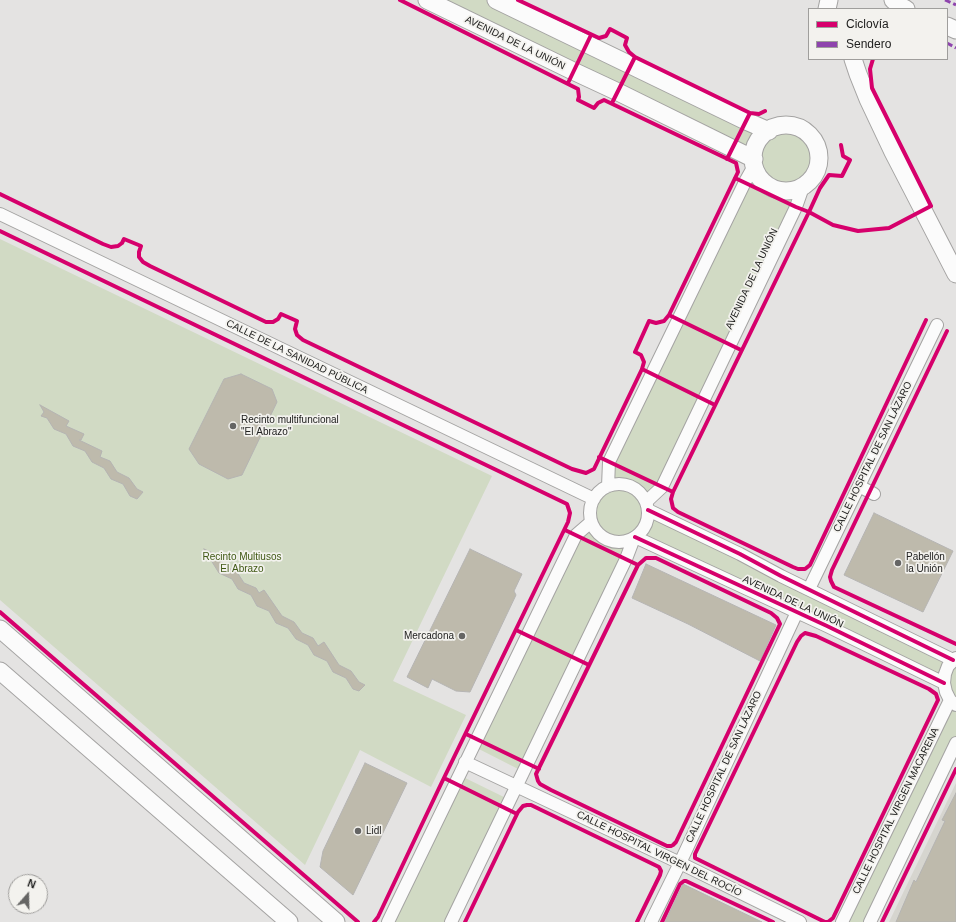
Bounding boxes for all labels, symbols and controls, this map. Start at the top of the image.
legend [808,8,948,60]
street label: AVENIDA DE LA UNIÓN [463,14,567,72]
text: Ciclovía [846,17,889,31]
text: Sendero [846,37,891,51]
street label: AVENIDA DE LA UNIÓN [723,227,781,331]
street label: CALLE DE LA SANIDAD PÚBLICA [224,317,370,397]
street label: CALLE HOSPITAL DE SAN LÁZARO [831,380,915,534]
place label: Recinto multifuncional "El Abrazo" [241,414,339,438]
marker: Recinto multifuncional "El Abrazo" [228,421,238,431]
park label: Recinto Multiusos El Abrazo [203,551,281,574]
place label: Pabellón la Unión [906,551,945,574]
marker: Pabellón la Unión [893,558,903,568]
street label: AVENIDA DE LA UNIÓN [741,573,845,631]
place label: Mercadona [404,630,454,642]
marker: Mercadona [457,631,467,641]
street label: CALLE HOSPITAL DE SAN LÁZARO [683,689,765,845]
street label: CALLE HOSPITAL VIRGEN MACARENA [850,726,942,896]
street label: CALLE HOSPITAL VIRGEN DEL ROCÍO [575,809,743,899]
place label: Lidl [366,825,382,837]
marker: Lidl [353,826,363,836]
north arrow [8,874,48,914]
text: N [26,877,38,891]

